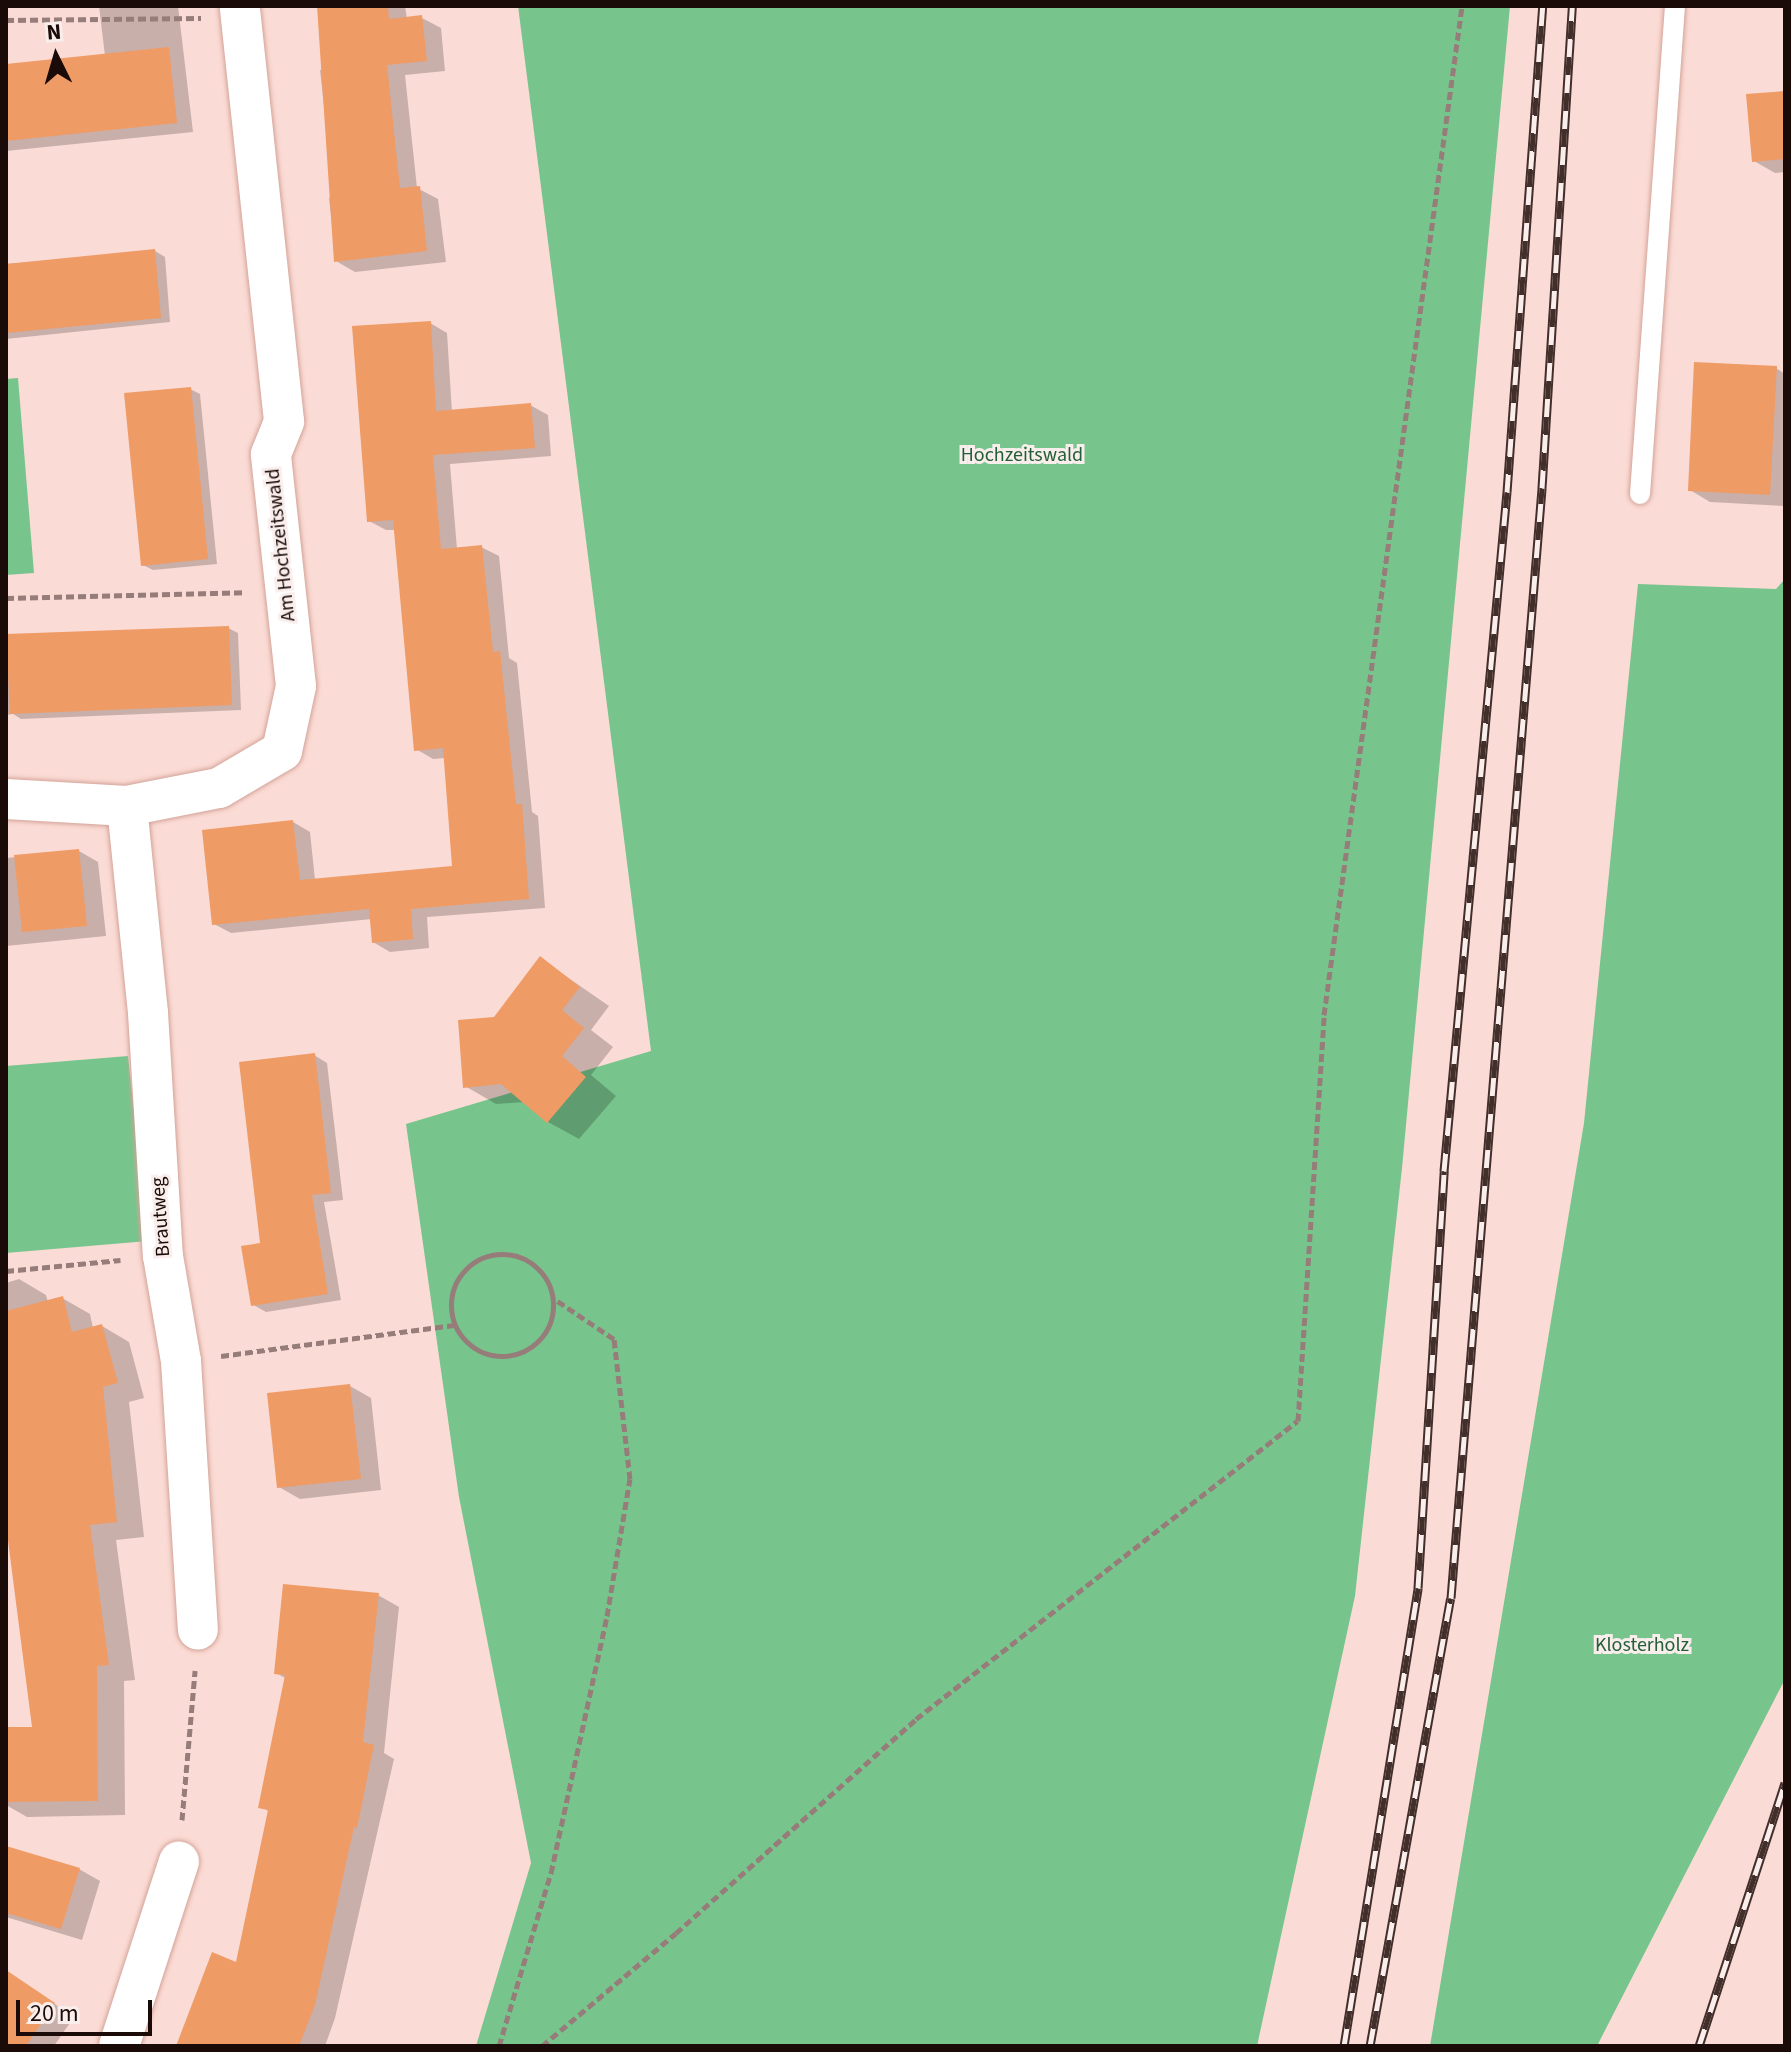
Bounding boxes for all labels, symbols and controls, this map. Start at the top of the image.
north arrow [16,16,96,96]
text: N [45,16,63,49]
park label: Hochzeitswald [961,443,1083,467]
street label: Am Hochzeitswald [261,467,301,623]
street label: Brautweg [146,1176,176,1258]
park label: Klosterholz [1595,1633,1689,1657]
scale bar [20,1984,156,2034]
text: 20 m [30,1996,79,2031]

